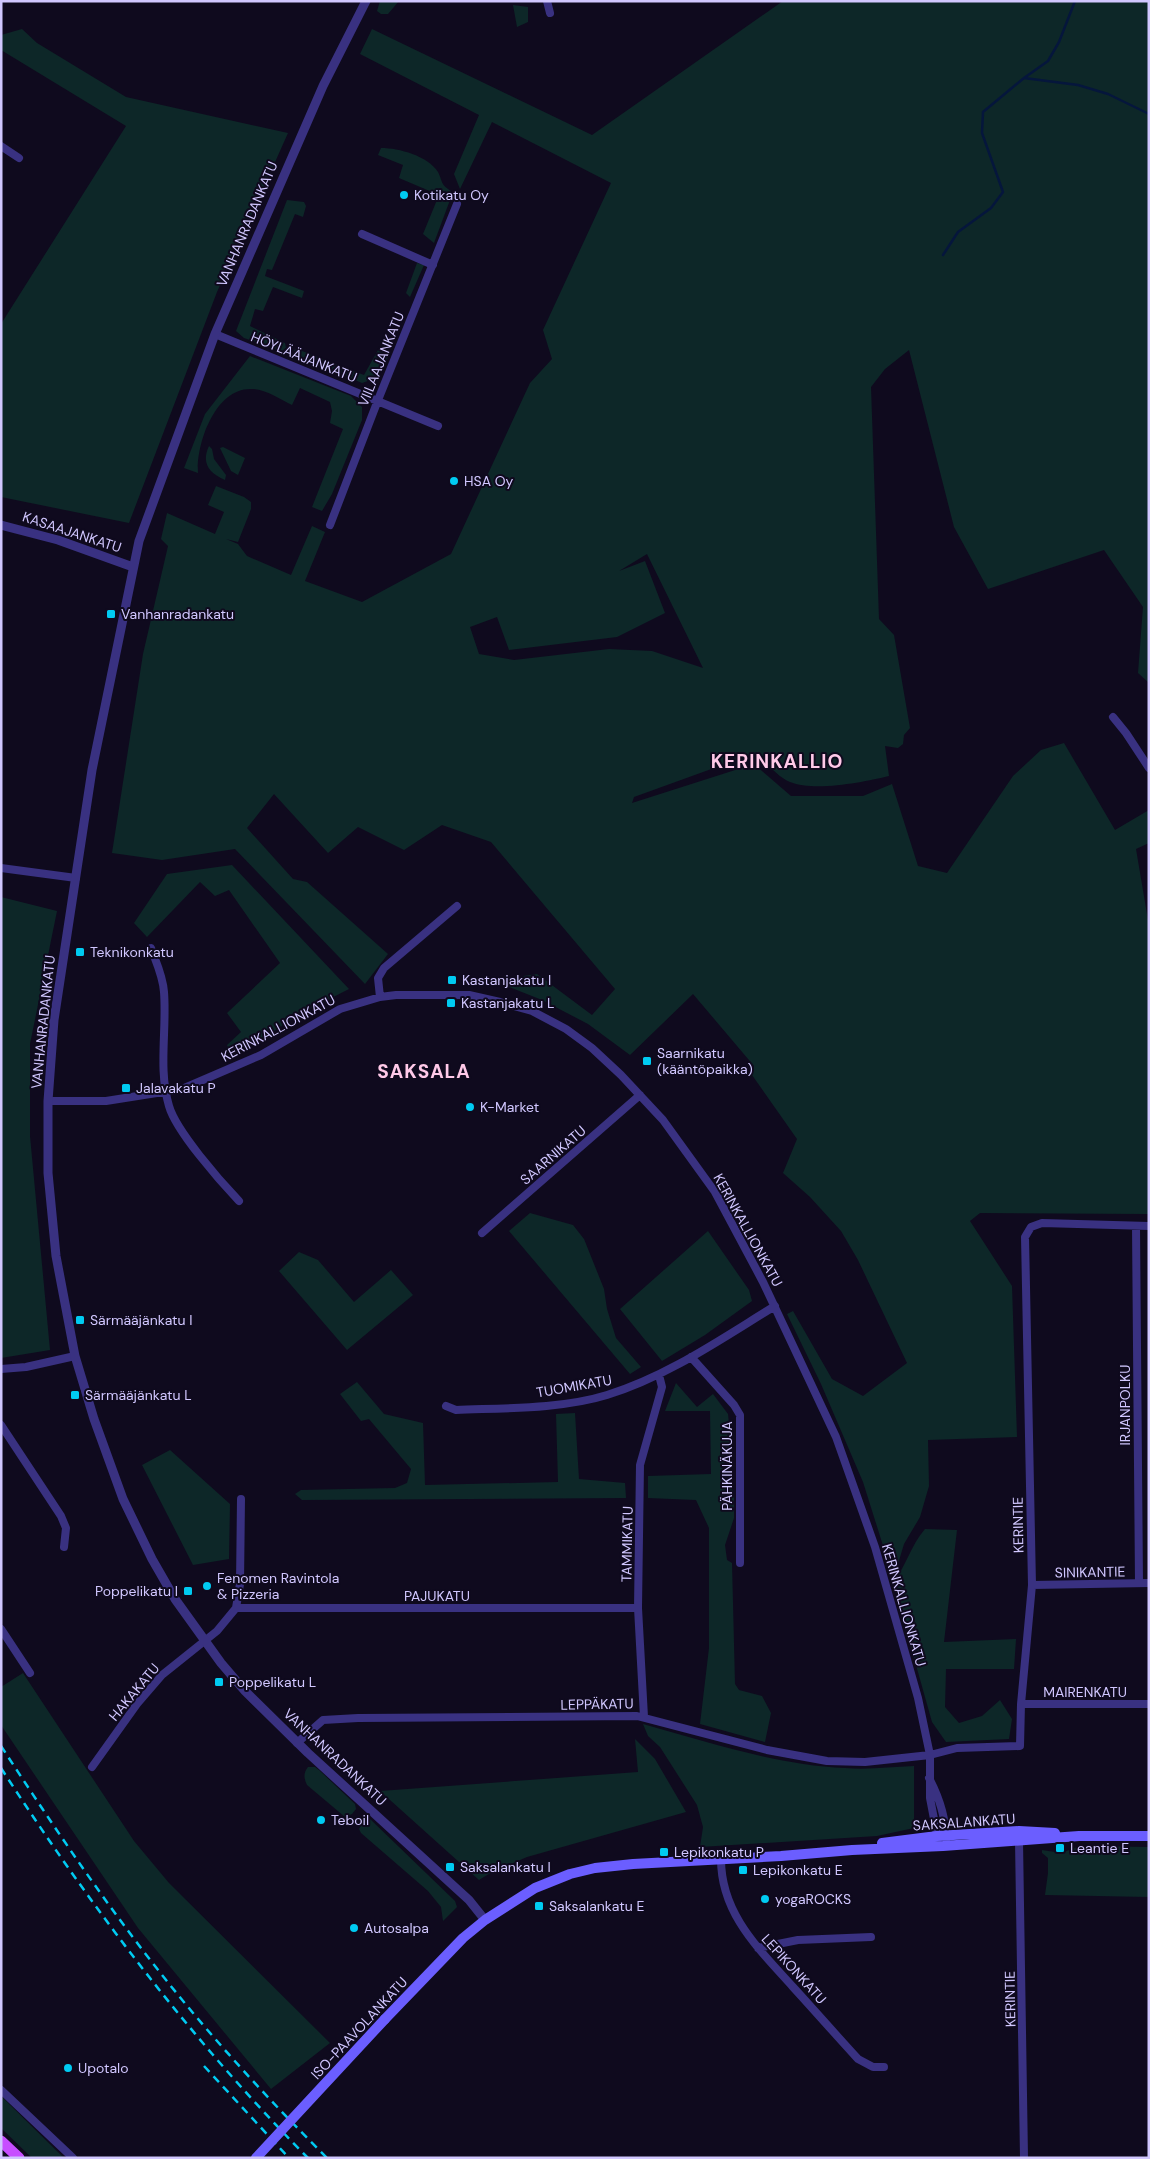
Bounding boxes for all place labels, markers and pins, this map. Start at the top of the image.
place label: Kotikatu Oy [414,186,489,204]
marker: Kotikatu Oy [398,189,410,201]
place label: HSA Oy [464,472,514,490]
marker: HSA Oy [448,475,460,487]
place label: Vanhanradankatu [121,605,234,623]
marker: Vanhanradankatu [105,608,117,620]
place label: Teknikonkatu [90,943,174,961]
marker: Teknikonkatu [74,946,86,958]
place label: Kastanjakatu I [462,971,551,989]
marker: Kastanjakatu I [446,974,458,986]
place label: Kastanjakatu L [461,994,554,1012]
marker: Kastanjakatu L [445,997,457,1009]
place label: Saarnikatu (kääntöpaikka) [657,1044,753,1078]
marker: Saarnikatu (kääntöpaikka) [641,1055,653,1067]
place label: Jalavakatu P [136,1079,216,1097]
marker: Jalavakatu P [120,1082,132,1094]
place label: K-Market [480,1098,539,1116]
marker: K-Market [464,1101,476,1113]
place label: Särmääjänkatu I [90,1311,193,1329]
marker: Särmääjänkatu I [74,1314,86,1326]
place label: Särmääjänkatu L [85,1386,192,1404]
marker: Särmääjänkatu L [69,1389,81,1401]
place label: Fenomen Ravintola & Pizzeria [217,1569,339,1603]
marker: Fenomen Ravintola & Pizzeria [201,1580,213,1592]
place label: Poppelikatu I [95,1582,178,1600]
marker: Poppelikatu I [182,1585,194,1597]
place label: Poppelikatu L [229,1673,316,1691]
marker: Poppelikatu L [213,1676,225,1688]
place label: Teboil [331,1811,369,1829]
marker: Teboil [315,1814,327,1826]
place label: Leantie E [1070,1839,1129,1857]
marker: Leantie E [1054,1842,1066,1854]
place label: Lepikonkatu P [674,1843,764,1861]
marker: Lepikonkatu P [658,1846,670,1858]
place label: Saksalankatu I [460,1858,551,1876]
marker: Saksalankatu I [444,1861,456,1873]
place label: Lepikonkatu E [753,1861,843,1879]
marker: Lepikonkatu E [737,1864,749,1876]
place label: yogaROCKS [775,1890,851,1908]
marker: yogaROCKS [759,1893,771,1905]
place label: Saksalankatu E [549,1897,644,1915]
marker: Saksalankatu E [533,1900,545,1912]
place label: Autosalpa [364,1919,429,1937]
marker: Autosalpa [348,1922,360,1934]
place label: Upotalo [78,2059,128,2077]
marker: Upotalo [62,2062,74,2074]

